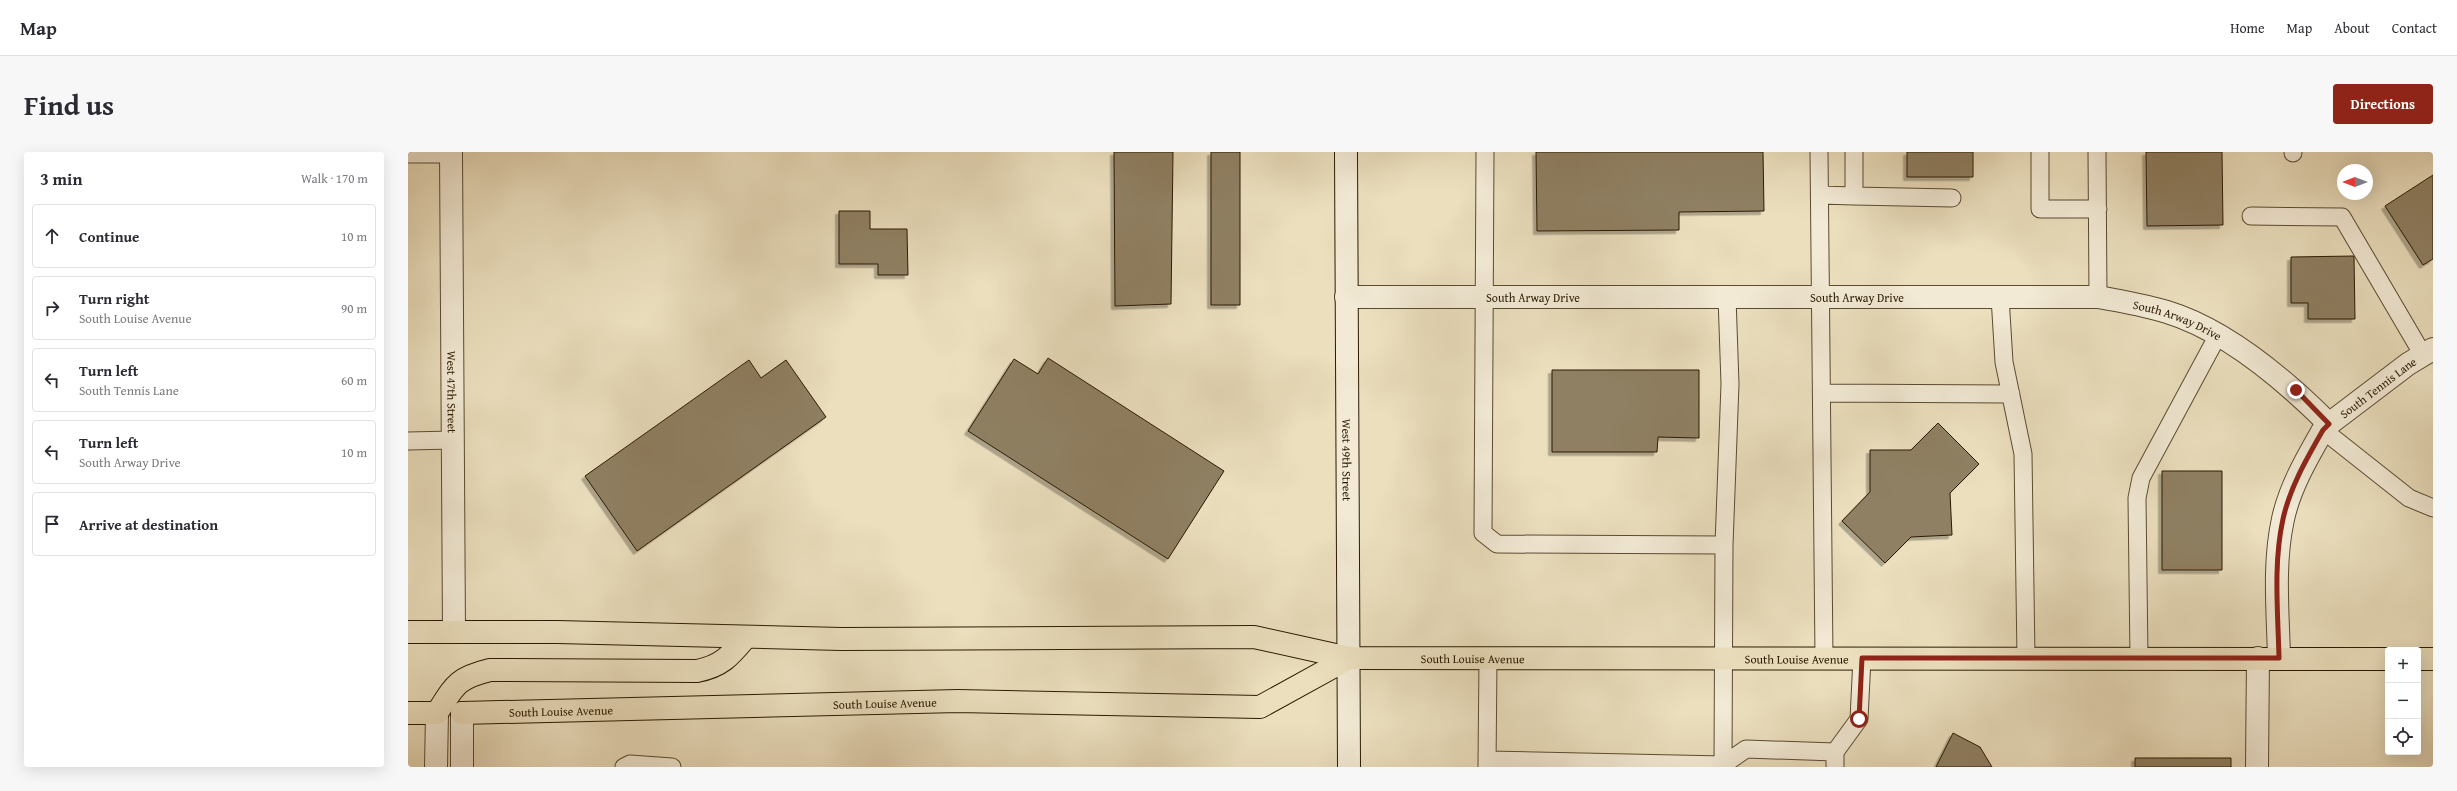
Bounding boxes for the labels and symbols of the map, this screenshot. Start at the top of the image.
north arrow [2337,164,2373,200]
street label: South Arway Drive [1486,289,1580,306]
street label: South Arway Drive [1810,289,1904,306]
street label: South Arway Drive [2132,295,2225,344]
street label: West 47th Street [444,351,461,434]
street label: South Tennis Lane [2336,352,2420,422]
route end [2287,381,2305,399]
street label: West 49th Street [1339,419,1356,502]
street label: South Louise Avenue [1421,650,1525,667]
street label: South Louise Avenue [1745,650,1849,667]
street label: South Louise Avenue [833,693,937,713]
street label: South Louise Avenue [509,701,614,720]
route start [1850,710,1868,728]

